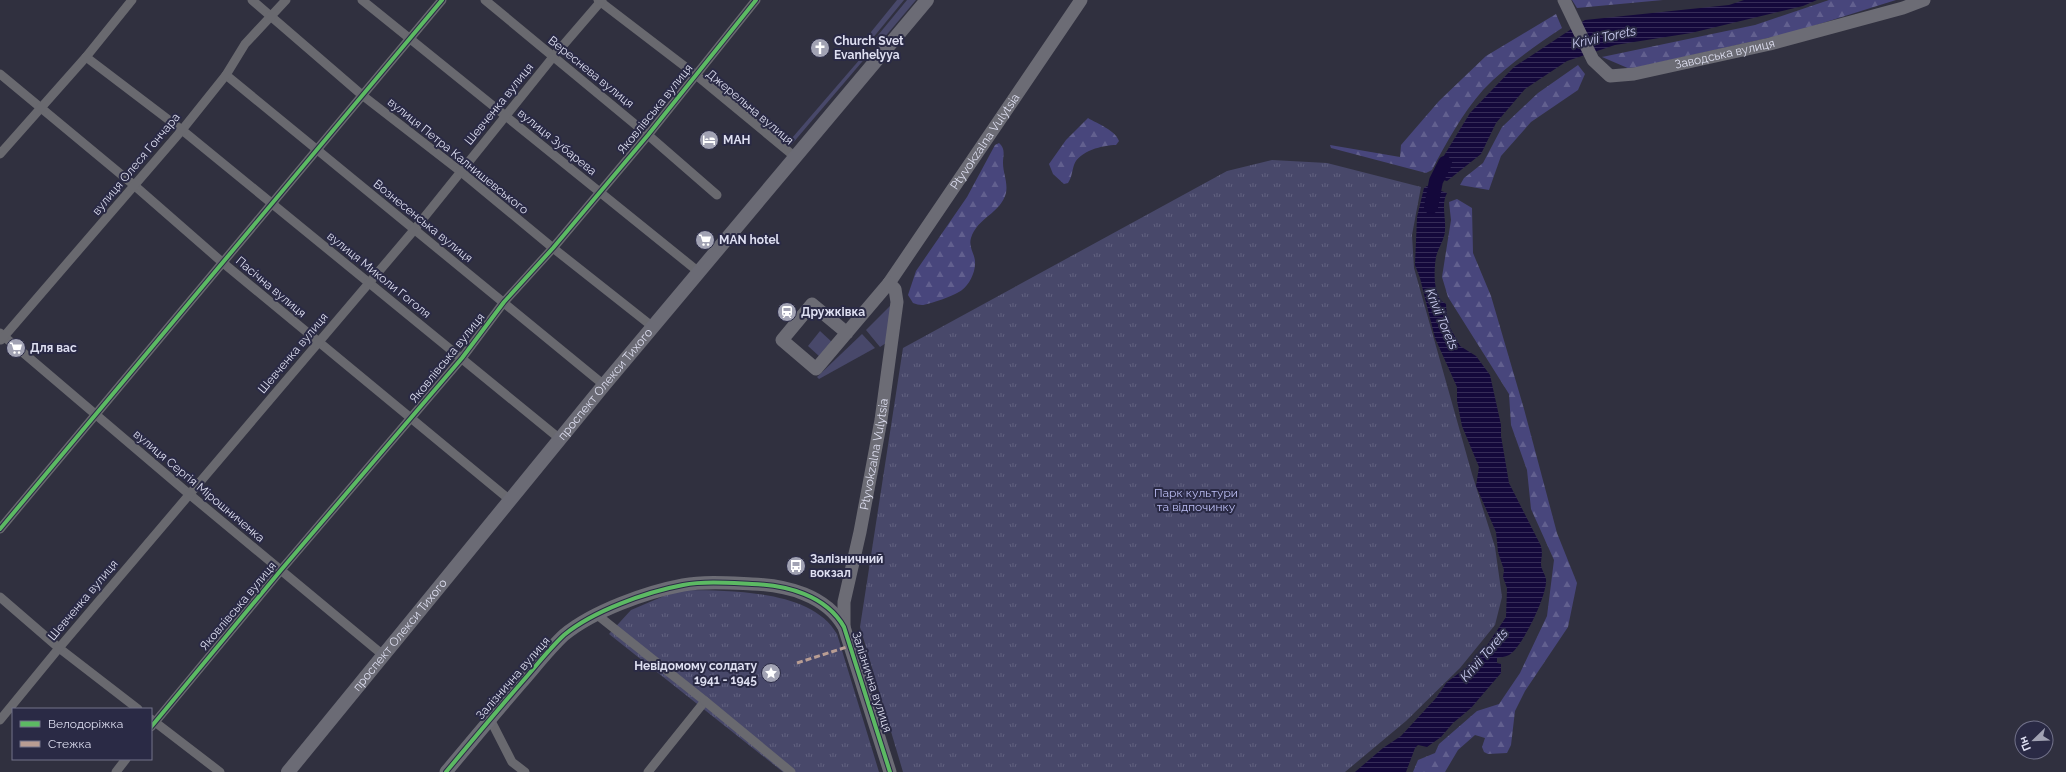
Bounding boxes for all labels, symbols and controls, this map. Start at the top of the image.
water label: Krivii Torets [1571,23,1637,51]
street label: Вереснева вулиця [545,33,637,111]
place label: Church Svet Evanhelyya [834,34,904,62]
street label: Заводська вулиця [1673,36,1776,72]
church icon: Church Svet Evanhelyya [809,37,831,59]
street label: Шевченка вулиця [462,60,536,148]
street label: Яковлівська вулиця [615,61,695,157]
street label: Джерельна вулиця [704,67,796,147]
street label: Ptyvokzalna Vulytsia [947,91,1023,192]
street label: вулиця Петра Калнишевського [385,95,531,217]
street label: вулиця Зубарева [515,106,599,178]
street label: вулиця Олеся Гончара [89,110,183,218]
hotel icon: МАН [698,129,720,151]
place label: МАН [723,133,750,147]
street label: Вознесенська вулиця [371,177,475,265]
street label: вулиця Миколи Гоголя [324,229,434,321]
supermarket icon: MAN hotel [694,229,716,251]
place label: MAN hotel [719,233,780,247]
street label: Пасічна вулиця [233,254,309,320]
water label: Krivii Torets [1422,286,1462,352]
station icon: Дружківка [776,301,798,323]
place label: Дружківка [801,305,865,319]
street label: Шевченка вулиця [255,310,331,396]
street label: Яковлівська вулиця [407,310,487,406]
street label: проспект Олекси Тихого [555,326,655,443]
supermarket icon: Для вас [5,337,27,359]
place label: Для вас [30,341,77,355]
street label: Ptyvokzalna Vulytsia [857,397,891,511]
street label: вулиця Сергія Мірошниченка [131,427,267,545]
park label: Парк культури та відпочинку [1154,486,1238,514]
place label: Залізничний вокзал [810,552,883,580]
bus stop icon: Залізничний вокзал [785,555,807,577]
street label: Шевченка вулиця [45,557,121,643]
street label: Яковлівська вулиця [197,559,279,653]
street label: проспект Олекси Тихого [350,576,450,694]
water label: Krivii Torets [1457,626,1511,684]
street label: Залізнична вулиця [849,630,895,734]
street label: Залізнична вулиця [473,634,553,722]
place label: Невідомому солдату 1941 - 1945 [634,659,757,687]
place icon: Невідомому солдату 1941 - 1945 [760,662,782,684]
legend [12,708,152,760]
text: Велодоріжка [48,717,123,731]
north arrow [2014,720,2054,760]
text: Пн [2016,734,2034,753]
text: Стежка [48,737,91,751]

